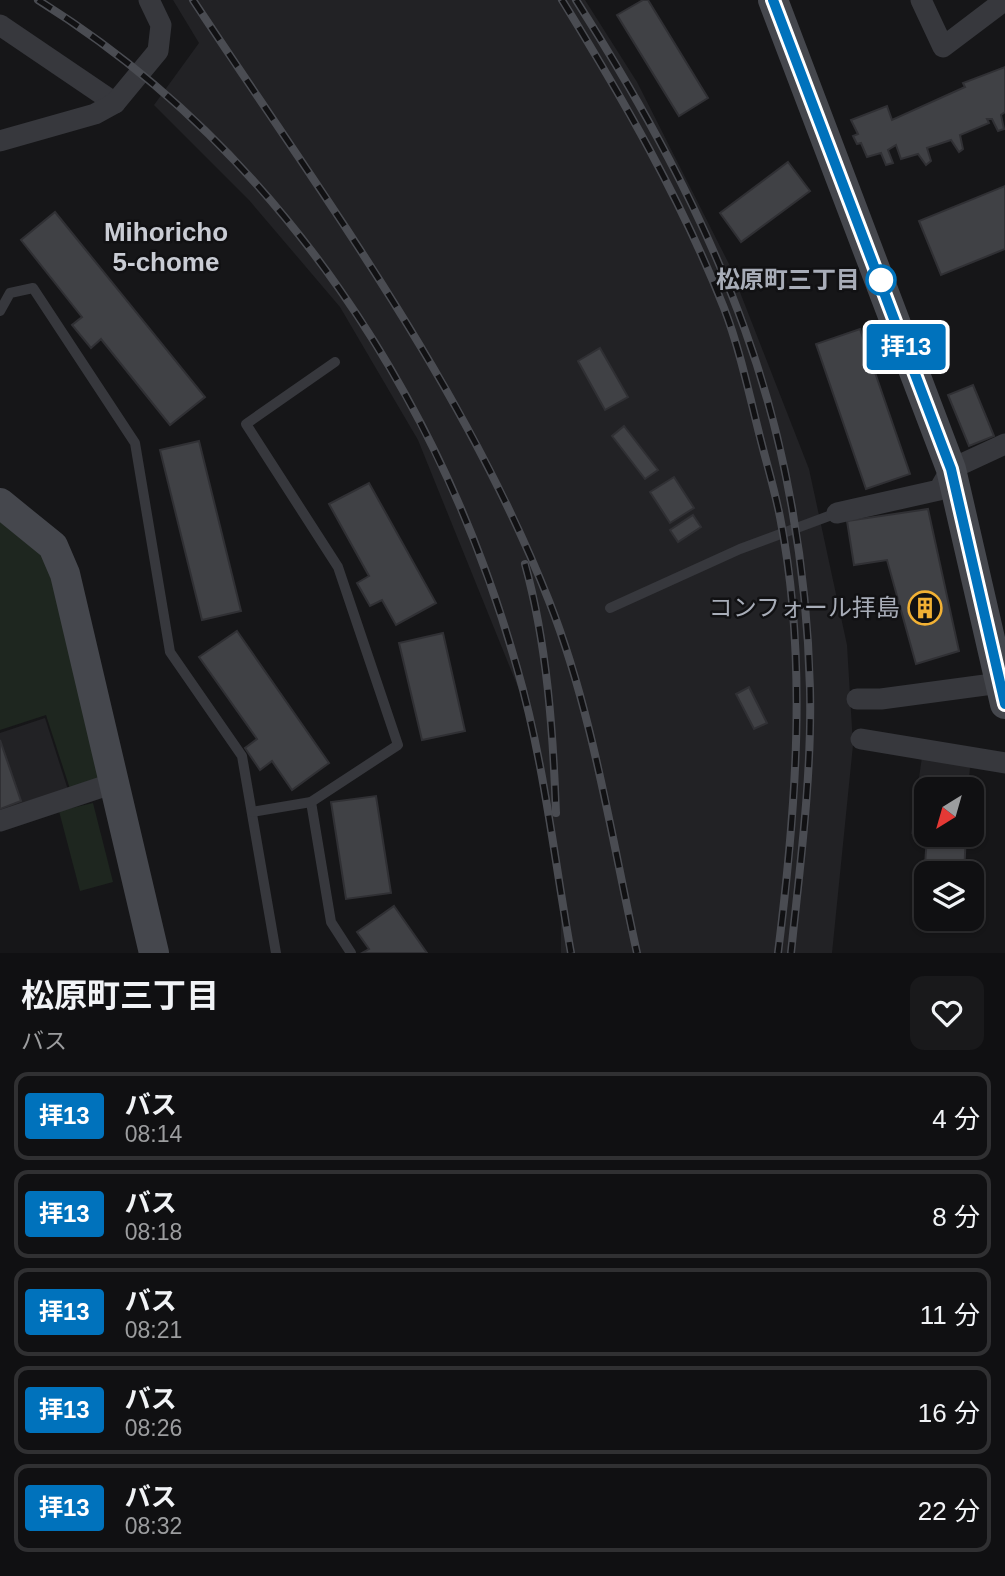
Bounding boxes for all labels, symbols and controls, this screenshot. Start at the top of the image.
district label: Mihoricho 5-chome [104,217,228,277]
marker: 松原町三丁目 [866,265,896,295]
place label: 松原町三丁目 [716,266,860,293]
line badge: 拝13 [866,324,946,370]
text: 拝13 [881,333,931,360]
building icon: コンフォール拝島 [906,589,944,627]
place label: コンフォール拝島 [709,594,900,621]
north arrow [914,777,984,847]
map controls [914,777,984,931]
button: layers [914,861,984,931]
button: heart [910,976,984,1050]
text: 松原町三丁目 [21,977,219,1014]
text: バス [21,1028,67,1054]
text: バス [125,1090,177,1120]
text: 拝13 [39,1102,90,1129]
text: 4 分 [932,1104,980,1134]
text: 08:14 [125,1121,182,1147]
text: バス [125,1188,177,1218]
text: 拝13 [39,1200,90,1227]
text: 8 分 [932,1202,980,1232]
text: 08:18 [125,1219,182,1245]
text: バス [125,1286,177,1316]
text: 拝13 [39,1298,90,1325]
text: 11 分 [920,1300,980,1330]
text: 08:21 [125,1317,182,1343]
text: バス [125,1384,177,1414]
text: 拝13 [39,1396,90,1423]
text: 16 分 [918,1398,980,1428]
text: 08:26 [125,1415,182,1441]
text: バス [125,1482,177,1512]
text: 拝13 [39,1494,90,1521]
text: 22 分 [918,1496,980,1526]
text: 08:32 [125,1513,182,1539]

